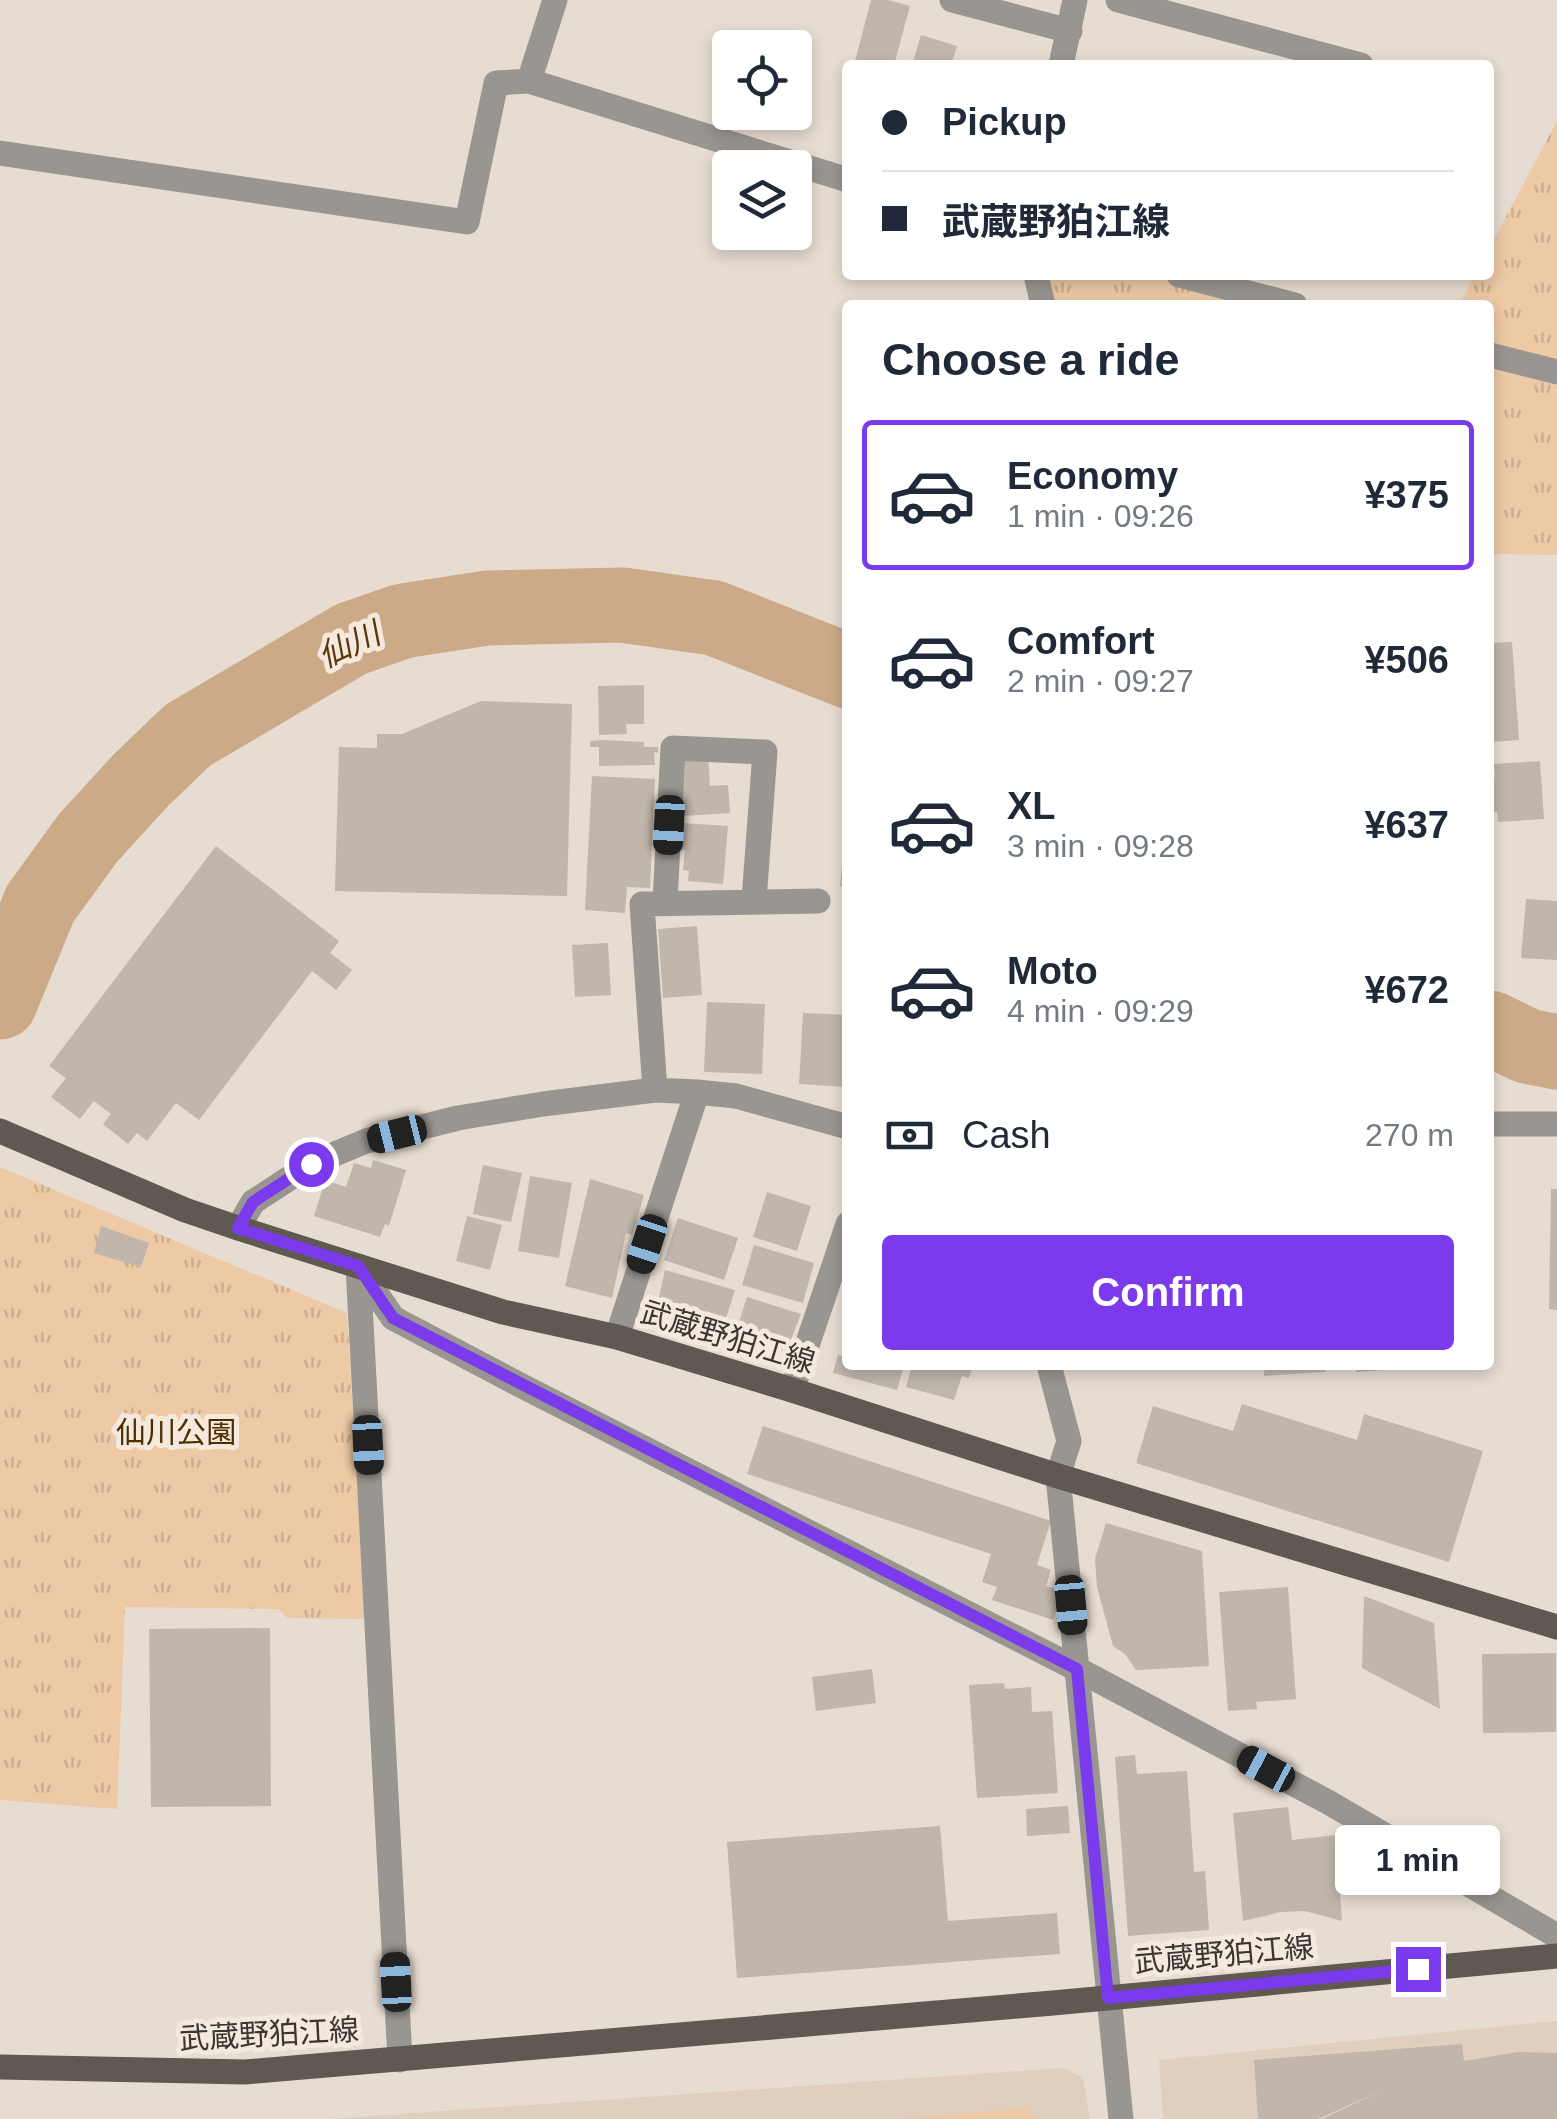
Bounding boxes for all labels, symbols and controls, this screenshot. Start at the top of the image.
map controls [712,30,812,250]
button: locate [712,30,812,130]
text: Pickup [942,101,1067,143]
button: layers [712,150,812,250]
text: 武蔵野狛江線 [942,201,1170,243]
text: Choose a ride [882,334,1180,385]
icon: car [887,450,977,540]
text: Economy [1007,455,1178,497]
text: ¥375 [1364,474,1449,516]
text: 1 min · 09:26 [1007,498,1194,534]
water label: 仙川 [312,614,388,675]
icon: car [887,615,977,705]
text: Comfort [1007,620,1155,662]
text: ¥506 [1364,639,1449,681]
text: 2 min · 09:27 [1007,663,1194,699]
icon: car [887,780,977,870]
text: XL [1007,785,1056,827]
car [652,794,686,856]
text: ¥637 [1364,804,1449,846]
text: 3 min · 09:28 [1007,828,1194,864]
icon: car [887,945,977,1035]
text: Moto [1007,950,1098,992]
text: ¥672 [1364,969,1449,1011]
text: 4 min · 09:29 [1007,993,1194,1029]
icon: cash [882,1108,937,1163]
car [364,1112,430,1156]
text: Cash [962,1114,1051,1156]
text: 270 m [1365,1117,1454,1153]
route start [289,1142,334,1187]
car [623,1211,671,1277]
button: Confirm [882,1235,1454,1350]
street label: 武蔵野狛江線 [637,1295,819,1379]
car [351,1414,385,1476]
park label: 仙川公園 [116,1416,236,1449]
car [1053,1574,1089,1636]
car [1232,1742,1300,1796]
callout: 1 min [1336,1824,1500,1894]
text: 1 min [1376,1842,1459,1878]
street label: 武蔵野狛江線 [1133,1930,1315,1978]
route end [1396,1947,1441,1992]
car [379,1951,413,2013]
street label: 武蔵野狛江線 [178,2013,360,2055]

